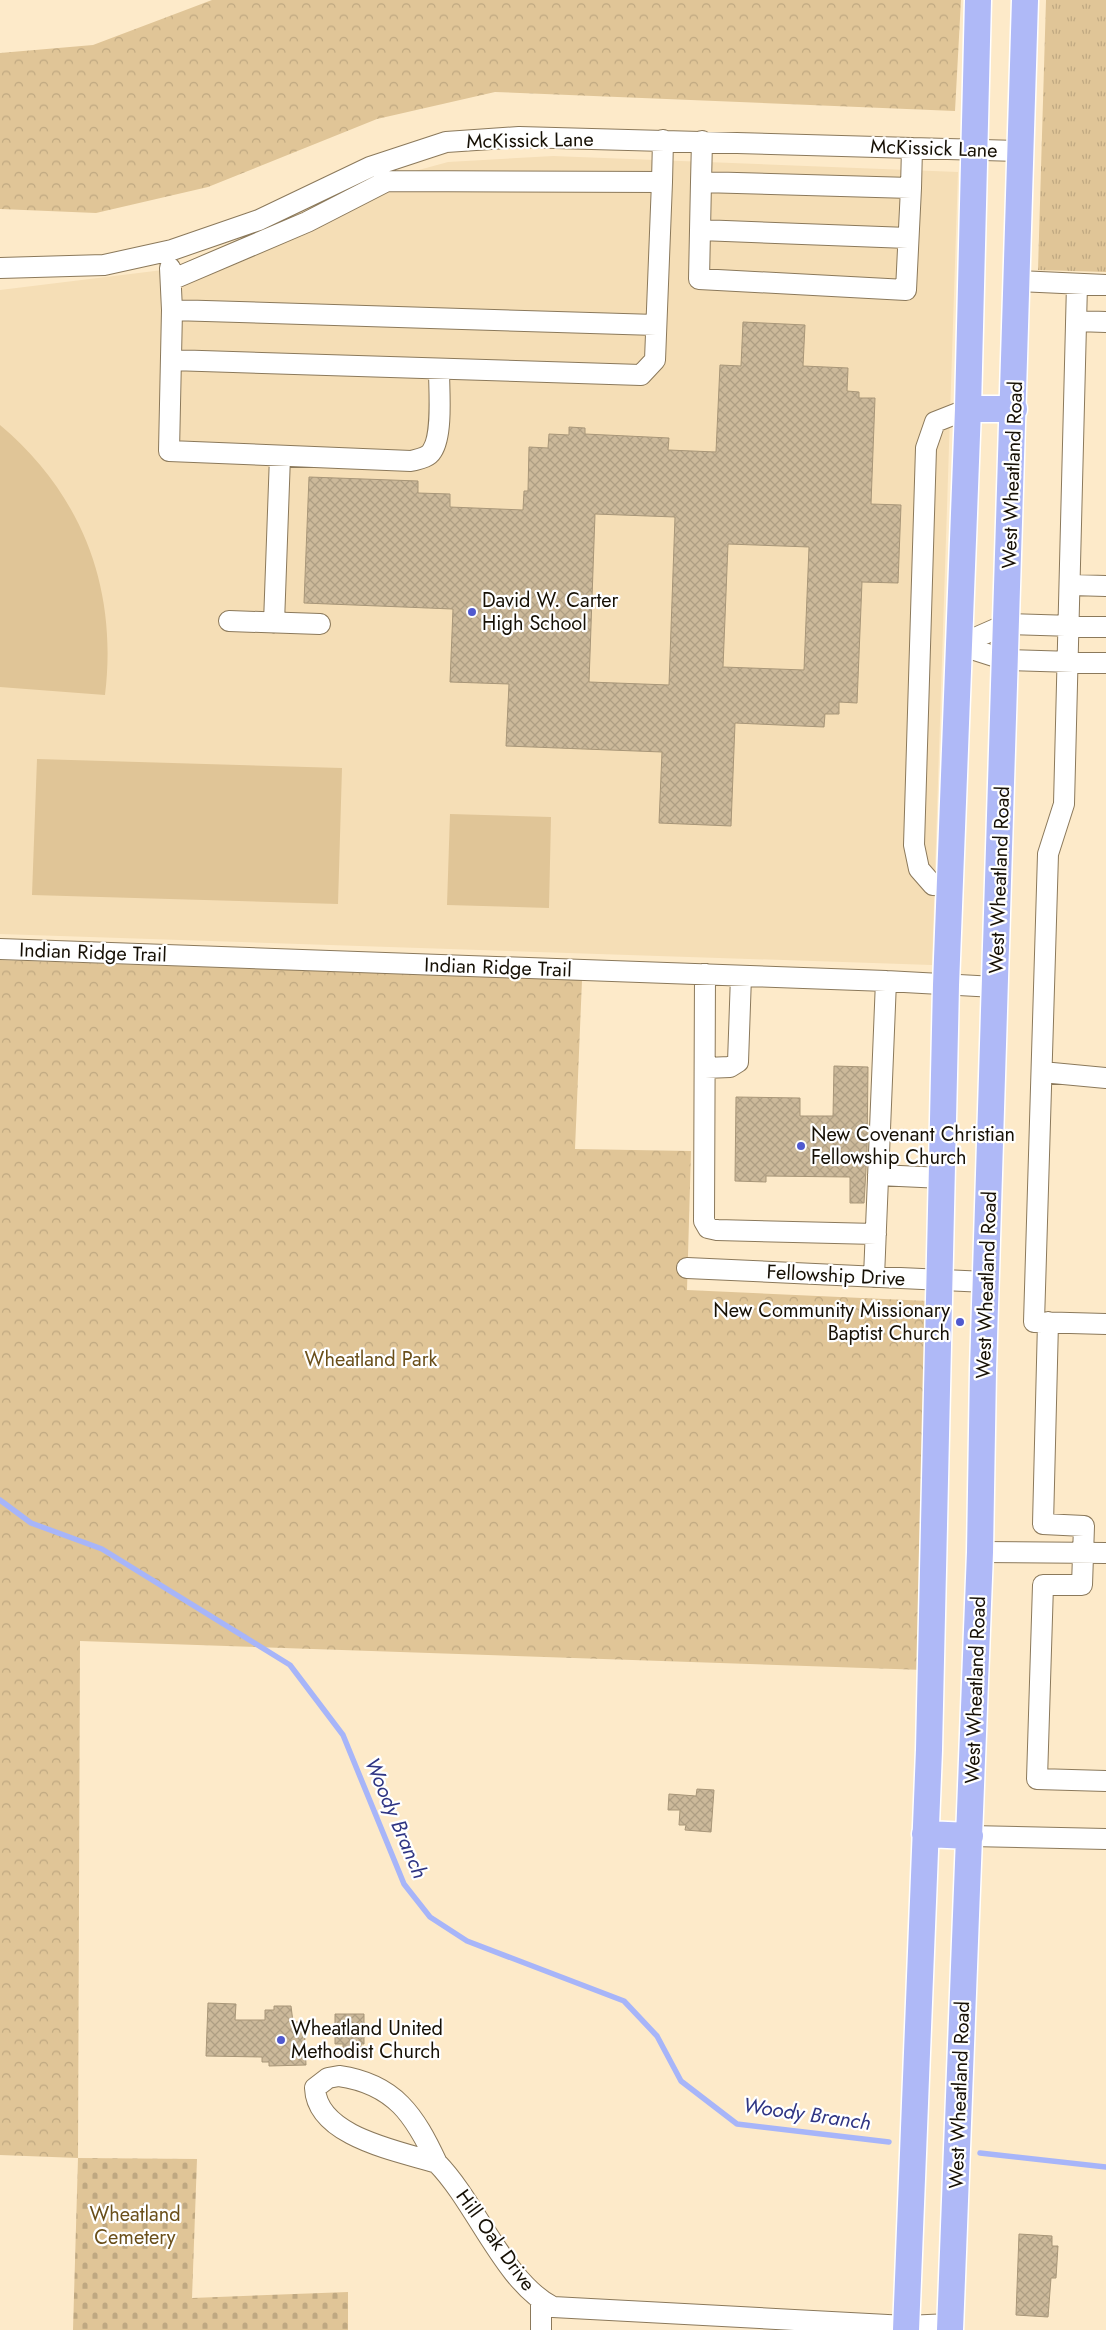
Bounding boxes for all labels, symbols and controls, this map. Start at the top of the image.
street label: McKissick Lane [466,125,594,156]
street label: McKissick Lane [870,132,998,165]
street label: West Wheatland Road [995,381,1030,569]
place label: David W. Carter High School [482,586,619,638]
marker: David W. Carter High School [466,606,478,618]
street label: West Wheatland Road [982,786,1017,974]
street label: Indian Ridge Trail [19,935,167,970]
street label: Indian Ridge Trail [424,950,572,985]
place label: New Covenant Christian Fellowship Church [811,1120,1015,1172]
marker: New Covenant Christian Fellowship Church [795,1140,807,1152]
street label: West Wheatland Road [969,1191,1004,1379]
street label: Fellowship Drive [766,1257,906,1294]
place label: New Community Missionary Baptist Church [713,1296,950,1348]
marker: New Community Missionary Baptist Church [954,1316,966,1328]
park label: Wheatland Park [305,1345,438,1374]
street label: West Wheatland Road [958,1596,993,1784]
water label: Woody Branch [357,1753,435,1883]
street label: West Wheatland Road [942,2001,977,2189]
place label: Wheatland United Methodist Church [291,2014,443,2066]
marker: Wheatland United Methodist Church [275,2034,287,2046]
water label: Woody Branch [741,2090,873,2138]
street label: Hill Oak Drive [449,2183,542,2297]
park label: Wheatland Cemetery [89,2200,181,2252]

